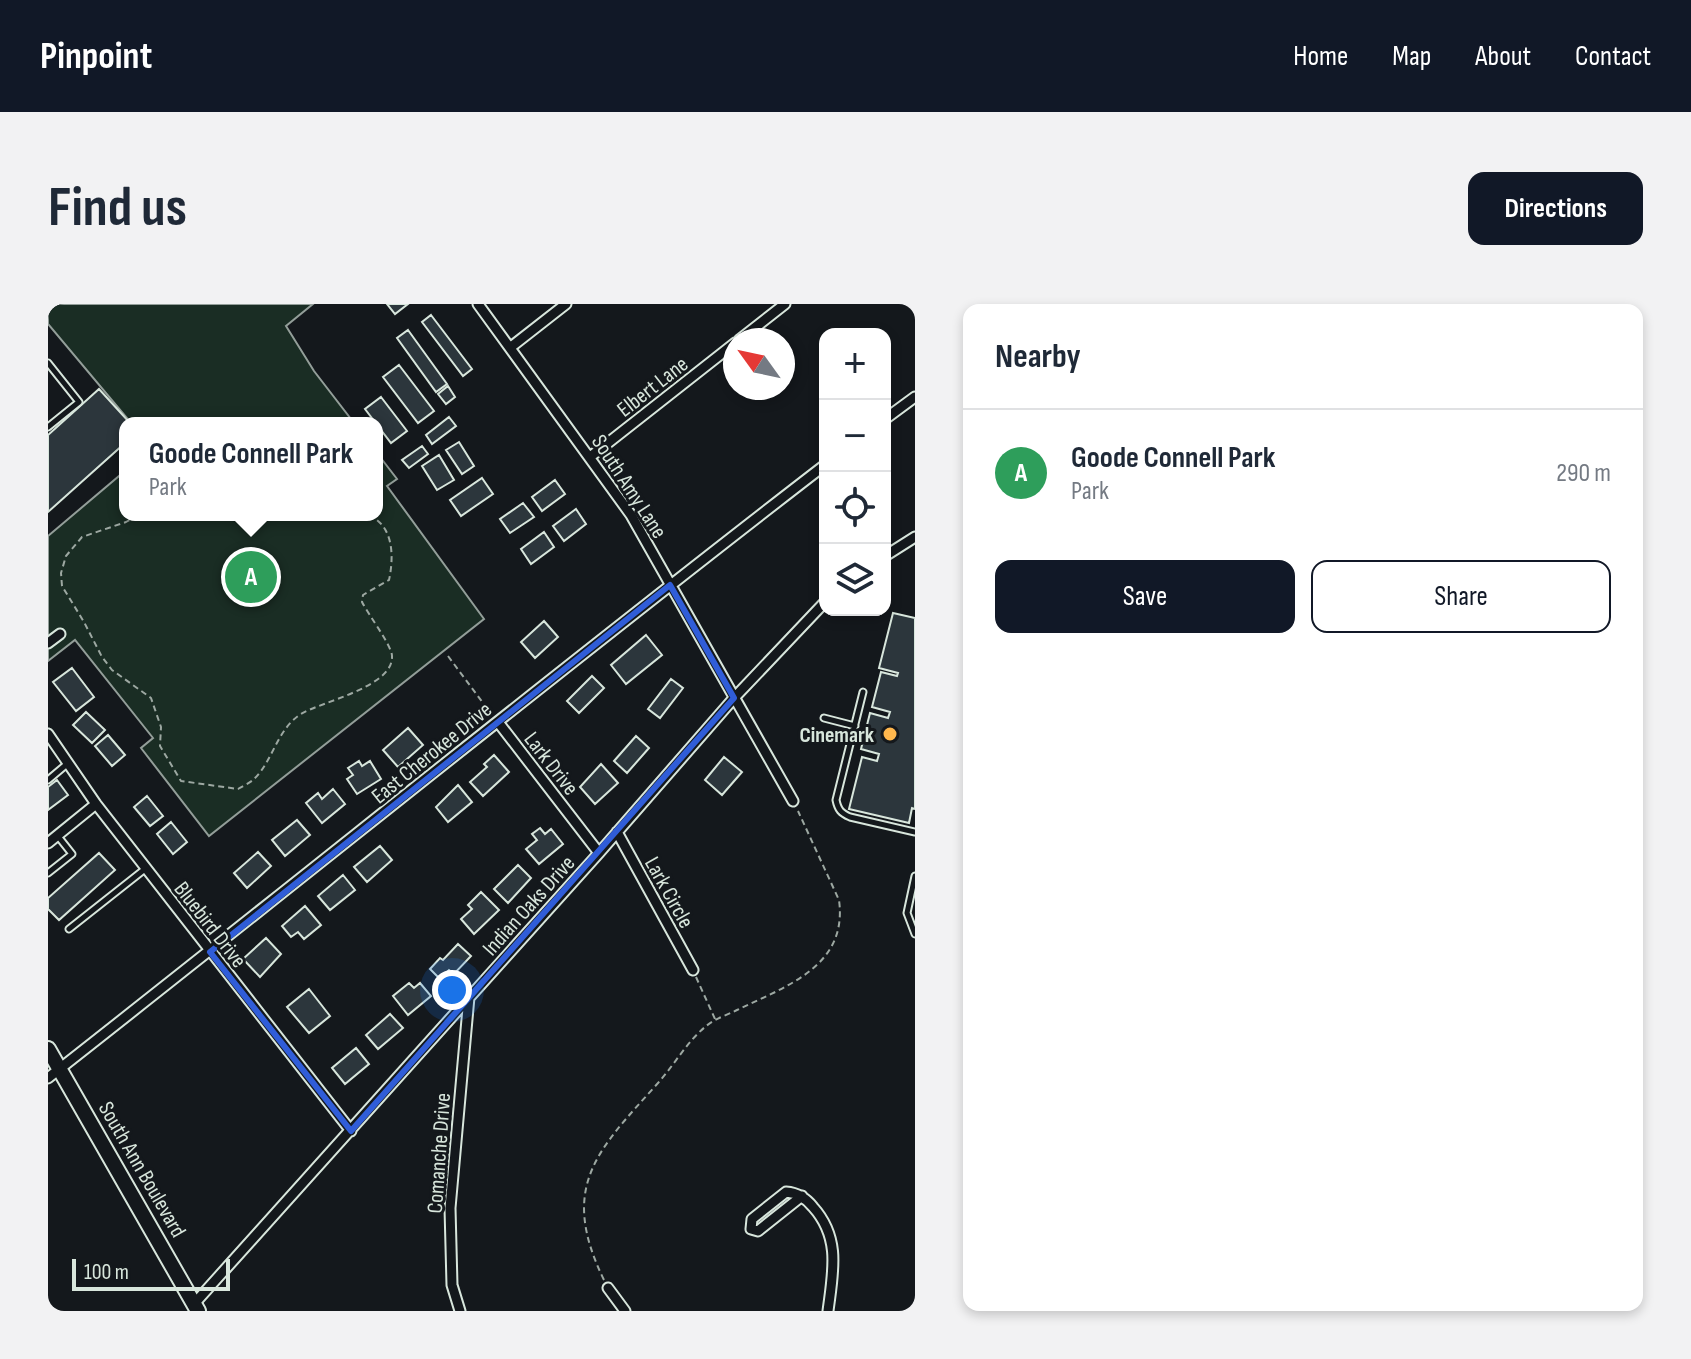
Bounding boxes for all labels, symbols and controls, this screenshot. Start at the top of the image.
text: Pinpoint [40,34,152,79]
text: Home [1293,40,1348,73]
text: Map [1392,40,1431,73]
text: About [1475,40,1531,73]
text: Contact [1575,40,1651,73]
button: Directions [1468,172,1643,245]
text: Find us [48,175,187,242]
north arrow [723,328,795,400]
map controls [819,328,891,616]
button: + [819,328,891,400]
text: Nearby [995,336,1081,377]
street label: Elbert Lane [612,351,694,423]
button: − [819,400,891,472]
popup [119,417,383,521]
street label: South Amy Lane [585,430,672,544]
text: Goode Connell Park [149,436,353,472]
text: Goode Connell Park [1071,440,1276,476]
text: A [1015,458,1027,489]
text: 290 m [1556,458,1611,489]
text: Park [149,472,187,503]
button: locate [819,472,891,544]
text: Park [1071,476,1109,507]
button: layers [819,544,891,616]
pin: A [225,547,277,607]
button: Save [995,560,1295,633]
button: Share [1311,560,1611,633]
street label: East Cherokee Drive [366,696,498,810]
place label: Cinemark [799,722,875,749]
marker: Cinemark [881,725,899,743]
street label: Lark Drive [518,727,584,801]
street label: Indian Oaks Drive [477,850,581,962]
street label: Lark Circle [638,852,699,933]
street label: Bluebird Drive [168,876,252,974]
your location [432,970,472,1010]
street label: Comanche Drive [422,1092,457,1214]
street label: South Ann Boulevard [92,1097,191,1242]
scale bar [72,1255,230,1291]
text: 100 m [84,1259,129,1286]

